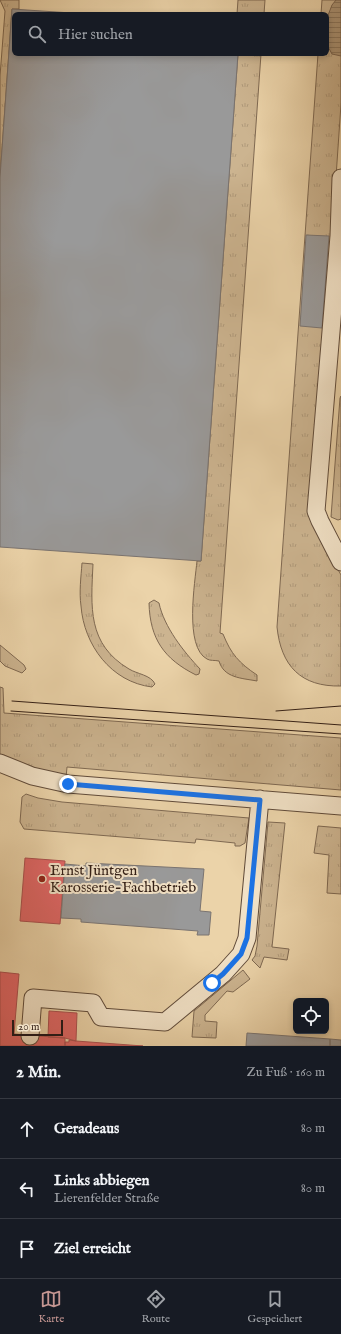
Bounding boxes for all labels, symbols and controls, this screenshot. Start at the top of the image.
search box [12,12,329,56]
icon: search [26,23,48,45]
text: Hier suchen [58,25,133,44]
route end [59,775,77,793]
place label: Ernst Jüntgen Karosserie-Fachbetrieb [50,861,196,897]
marker: Ernst Jüntgen Karosserie-Fachbetrieb [37,874,47,884]
route start [203,974,221,992]
map controls [293,998,329,1034]
button: locate [293,998,329,1034]
scale bar [12,1018,63,1037]
text: 20 m [18,1020,39,1034]
text: 2 Min. [16,1062,61,1083]
text: Zu Fuß · 160 m [247,1064,325,1081]
icon: ahead [16,1118,38,1140]
text: Geradeaus [54,1119,119,1138]
text: 80 m [301,1120,325,1137]
text: Links abbiegen [54,1171,150,1190]
icon: left [16,1178,38,1200]
text: 80 m [301,1180,325,1197]
text: Lierenfelder Straße [54,1190,159,1207]
icon: arrive [16,1238,38,1260]
text: Ziel erreicht [54,1239,131,1258]
tab: Karte [39,1288,64,1326]
tab: Route [141,1288,170,1326]
tab: Gespeichert [247,1288,302,1326]

